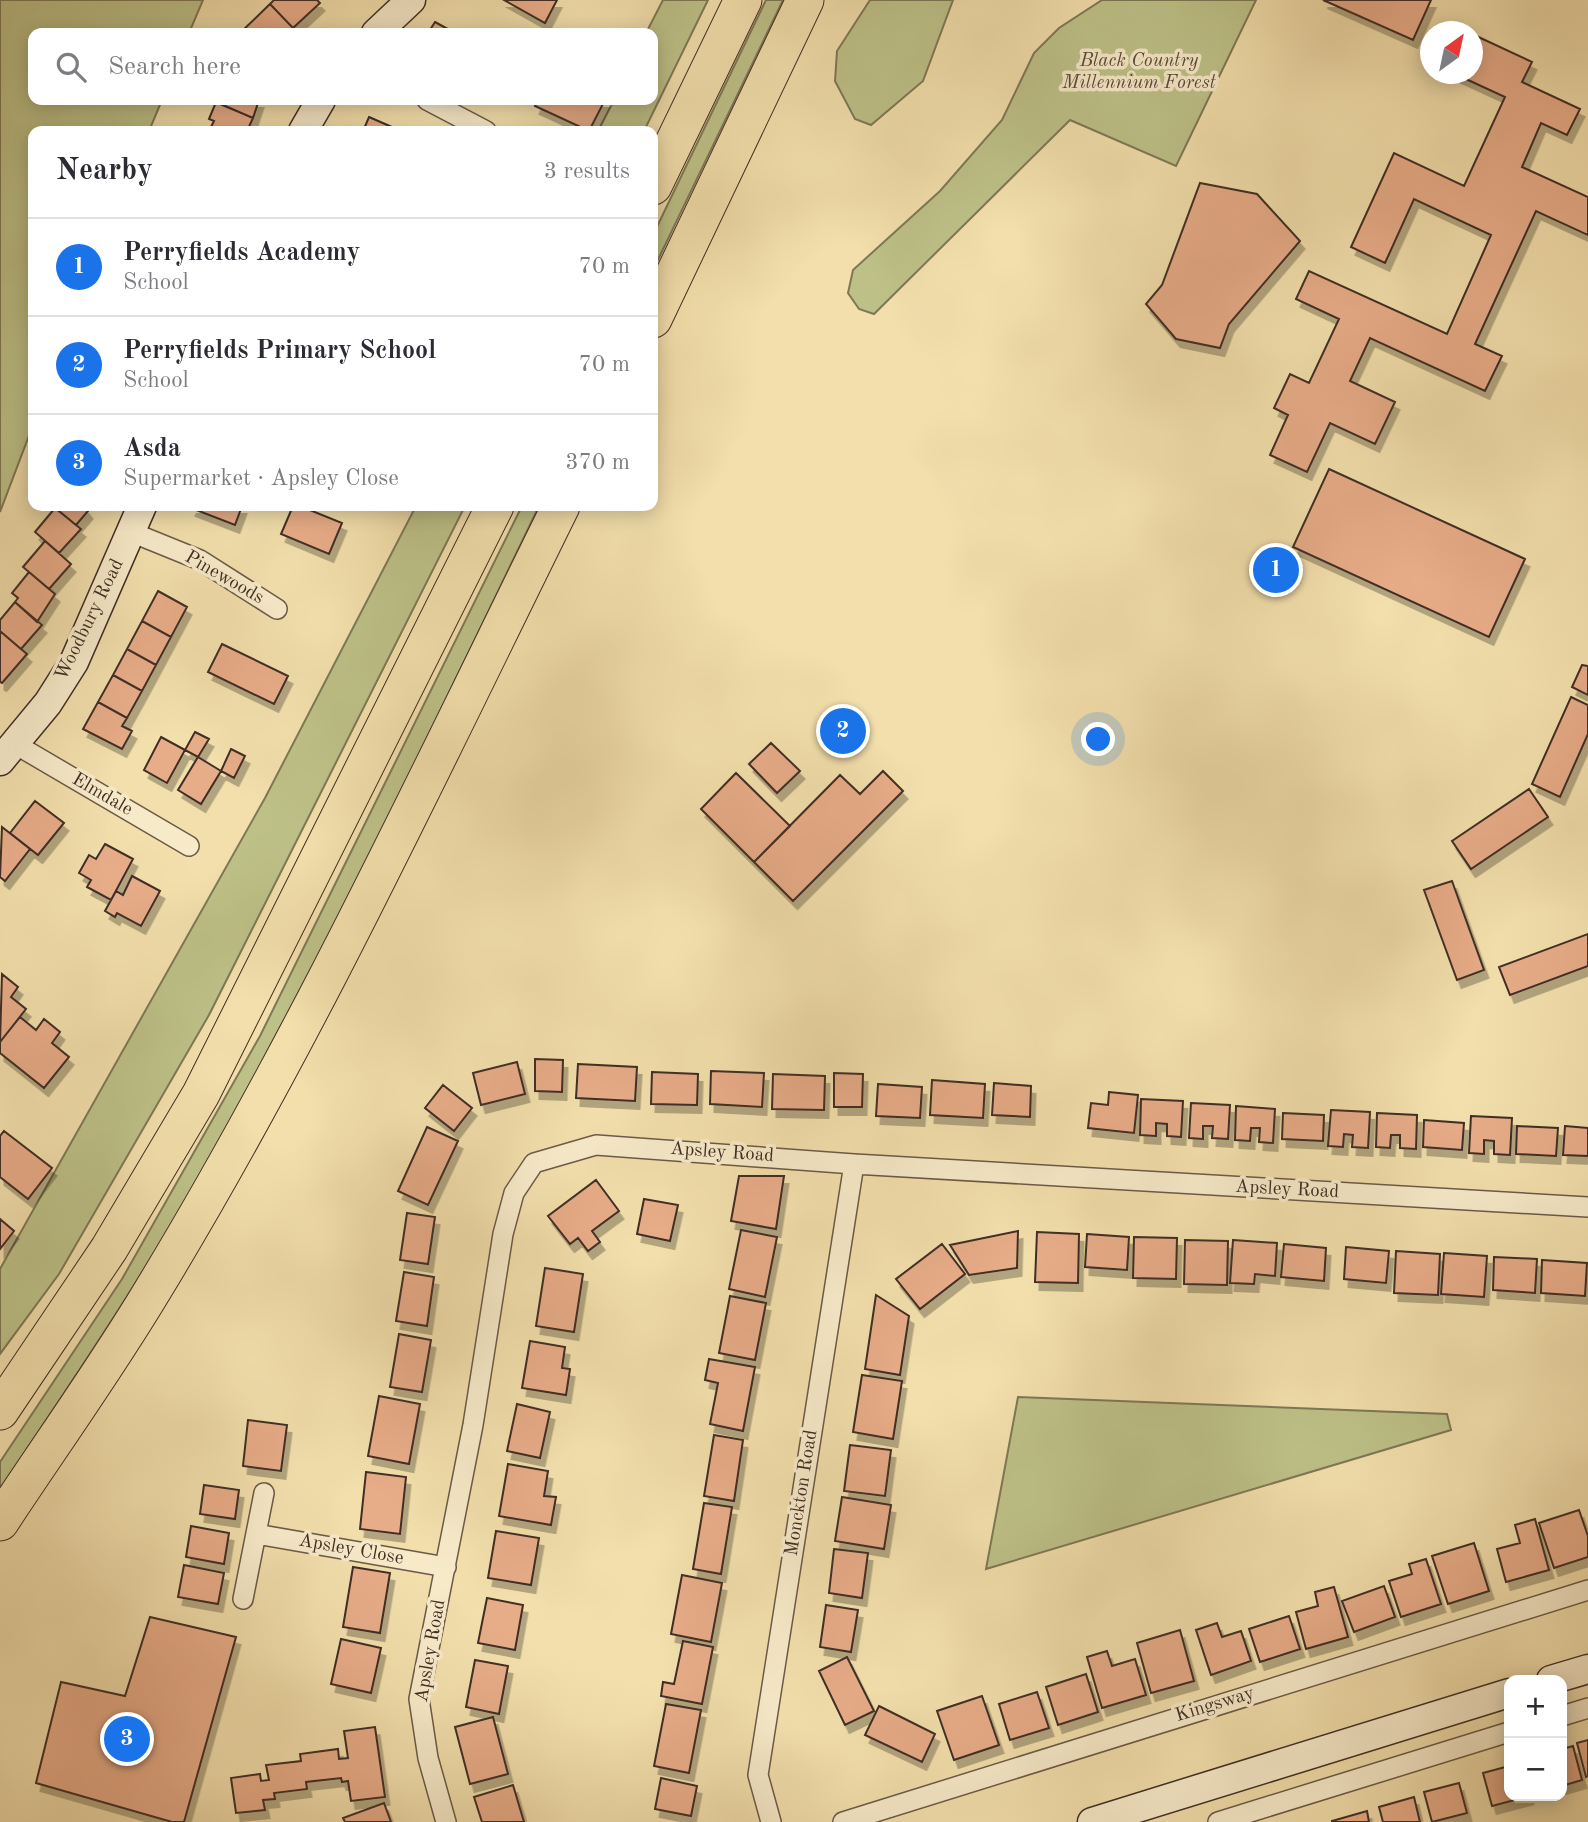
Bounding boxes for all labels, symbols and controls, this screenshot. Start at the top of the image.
north arrow [1420,21,1483,84]
search box [28,28,658,105]
icon: search [52,48,90,86]
park label: Black Country Millennium Forest [1061,52,1217,93]
text: Search here [108,54,241,80]
text: Nearby [56,156,153,186]
text: 3 results [544,160,630,183]
text: Perryfields Academy [123,240,360,266]
text: 1 [72,255,86,278]
text: 70 m [579,255,630,278]
text: School [123,271,189,294]
text: Perryfields Primary School [123,338,436,364]
text: 2 [72,353,86,376]
text: 70 m [579,353,630,376]
text: School [123,369,189,392]
text: Asda [123,436,181,462]
text: 3 [72,451,86,474]
text: 370 m [565,451,630,474]
text: Supermarket · Apsley Close [123,467,399,490]
pin: 1 [1253,544,1299,596]
street label: Pinewoods [181,548,267,608]
street label: Woodbury Road [52,556,128,684]
pin: 2 [820,705,866,757]
your location [1081,722,1115,756]
street label: Elmdale [68,770,136,820]
street label: Apsley Road [669,1140,775,1166]
street label: Apsley Road [1234,1178,1340,1202]
street label: Monckton Road [783,1428,821,1558]
street label: Apsley Close [297,1531,405,1569]
street label: Apsley Road [413,1598,449,1704]
map controls [1504,1675,1567,1801]
button: + [1504,1675,1567,1738]
street label: Kingsway [1173,1684,1257,1726]
pin: 3 [104,1713,150,1765]
button: − [1504,1738,1567,1801]

